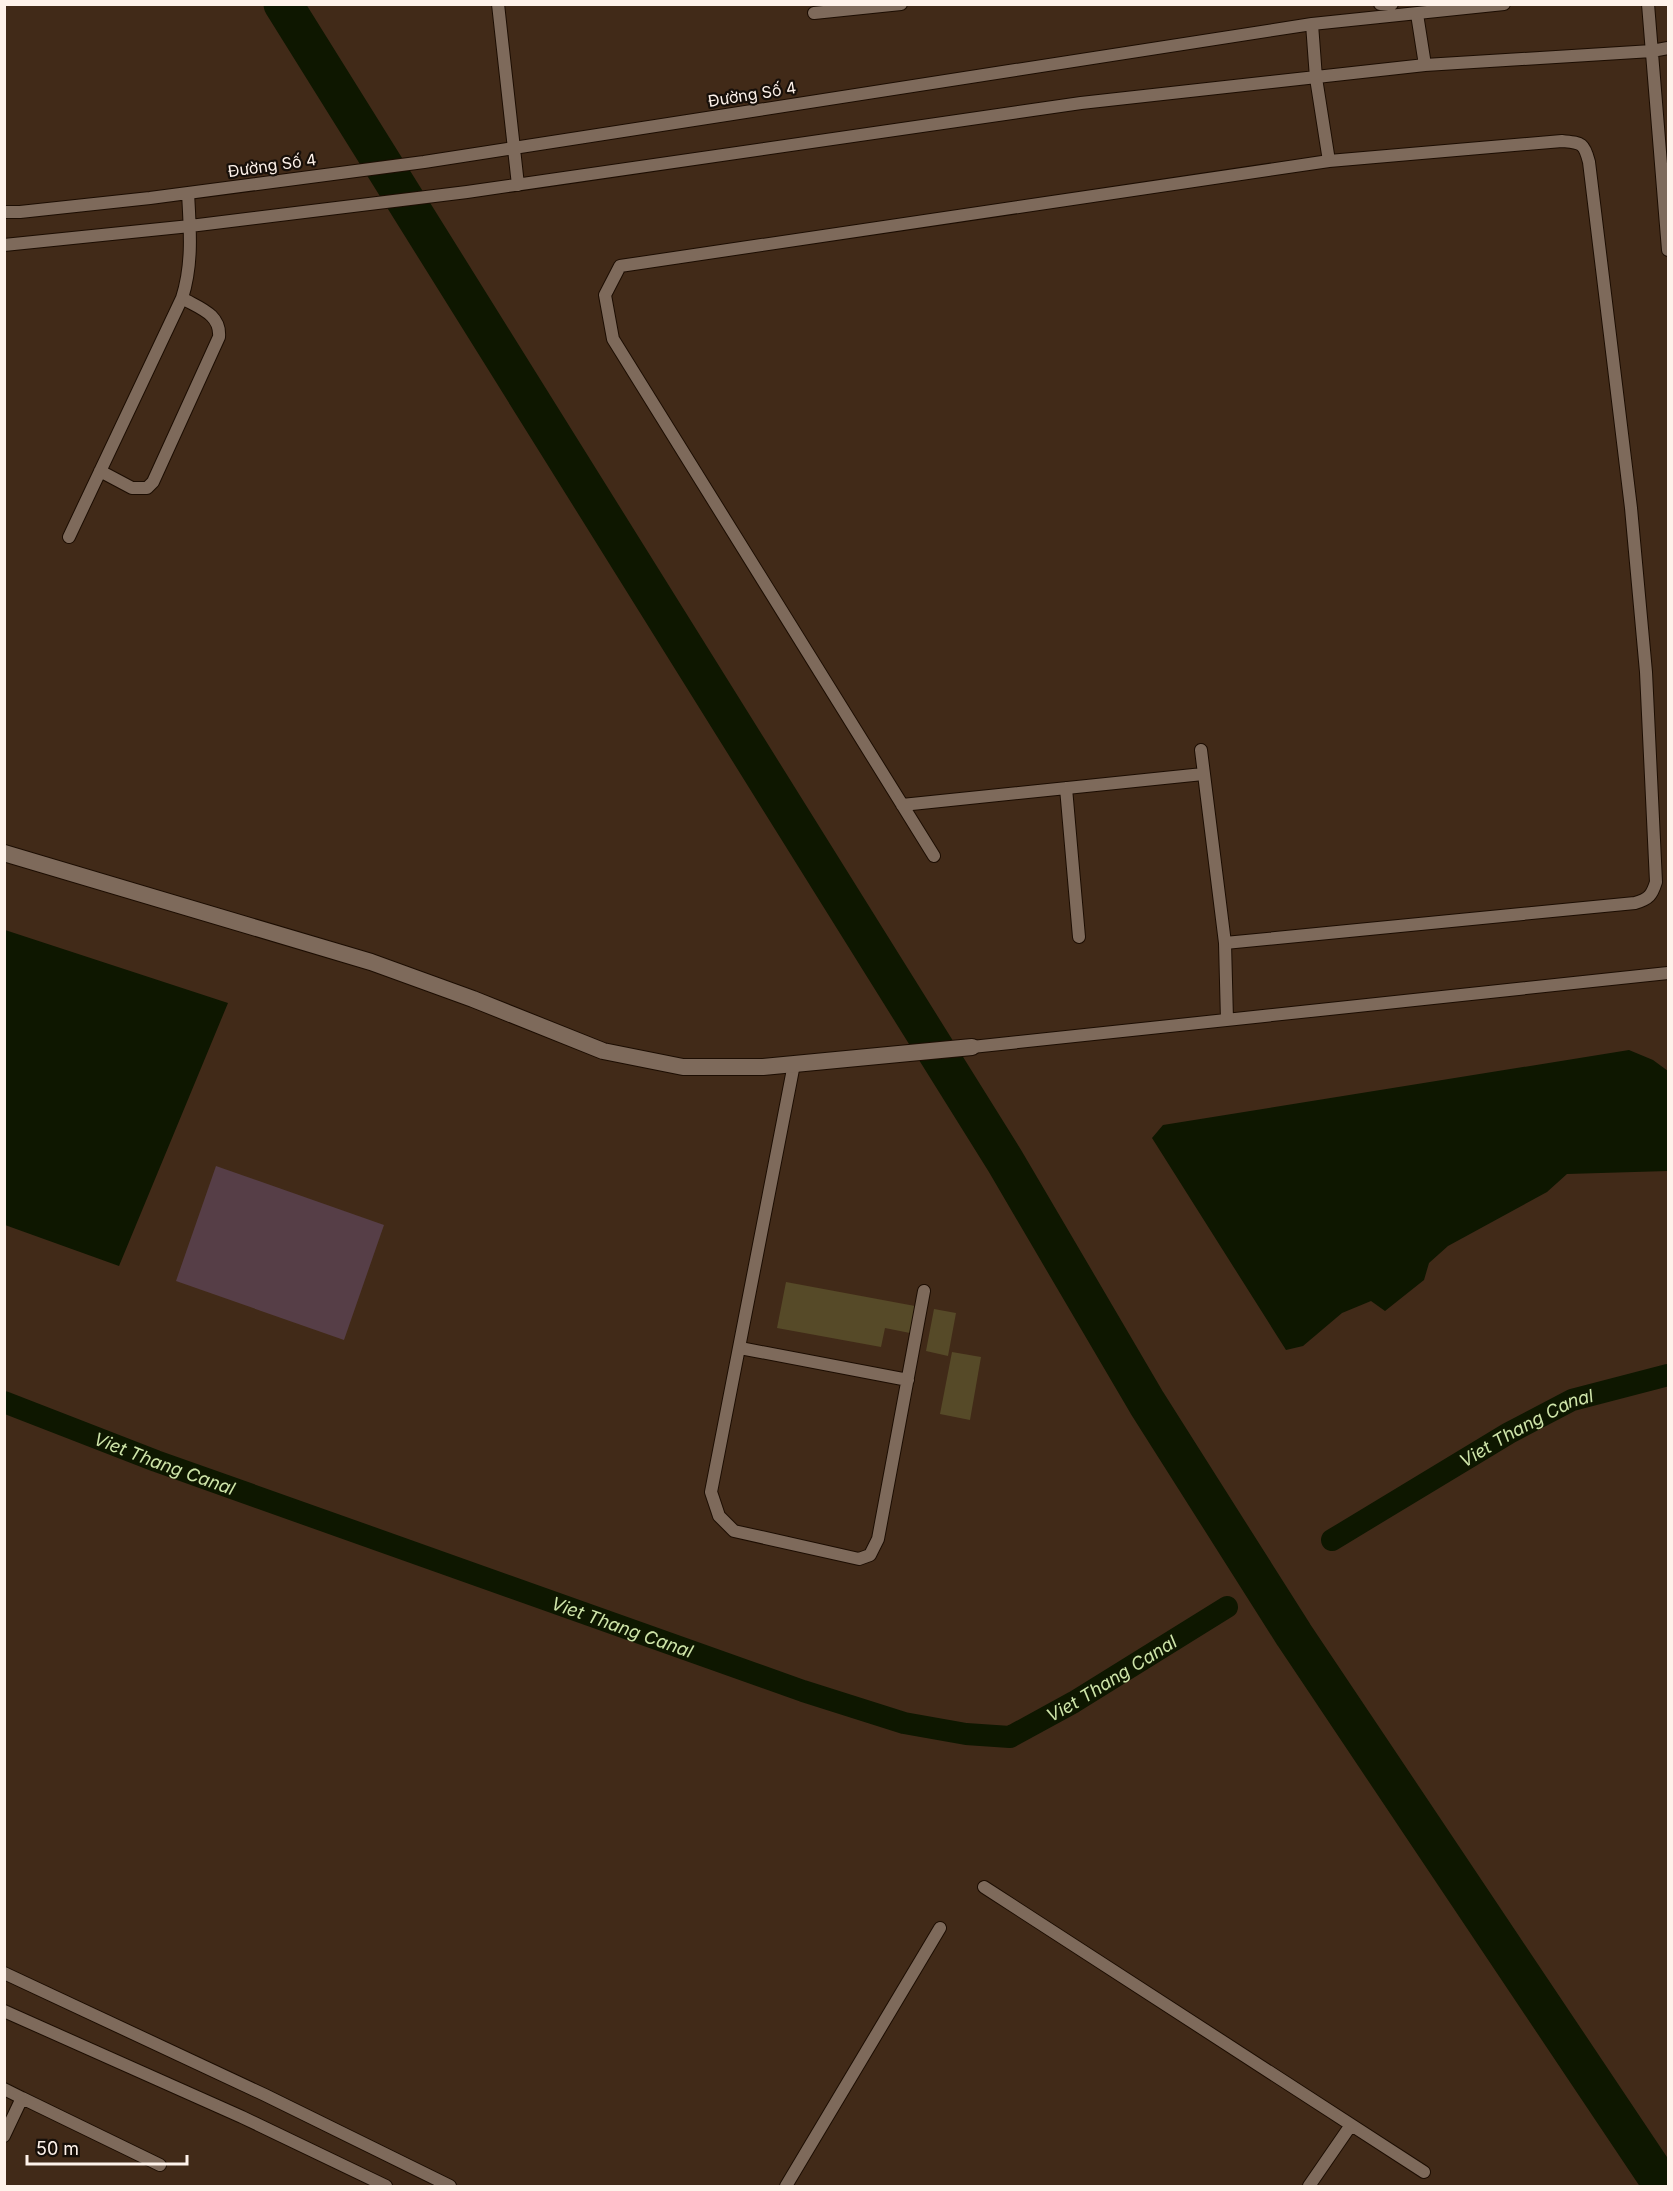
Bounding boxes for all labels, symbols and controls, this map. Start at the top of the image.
street label: Đường Số 4 [707,77,797,111]
street label: Đường Số 4 [227,149,317,181]
water label: Viet Thang Canal [1456,1384,1596,1471]
water label: Viet Thang Canal [91,1428,239,1499]
water label: Viet Thang Canal [549,1592,696,1662]
water label: Viet Thang Canal [1043,1630,1181,1726]
scale bar [27,2128,188,2166]
text: 50 m [36,2138,79,2159]

